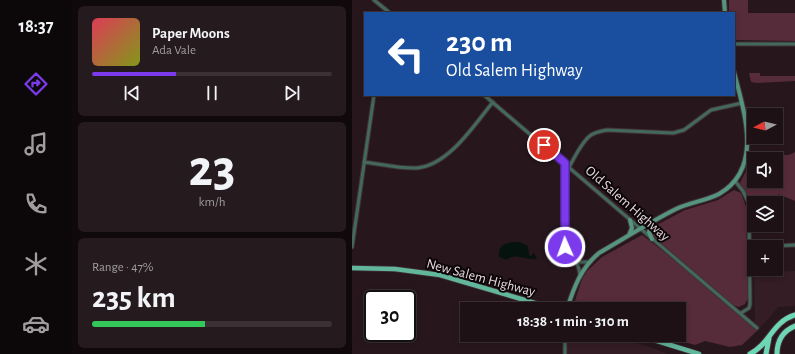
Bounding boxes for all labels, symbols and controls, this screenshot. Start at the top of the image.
text: 18:37 [18,18,54,36]
text: Paper Moons [152,26,230,41]
icon: left [380,28,432,80]
text: 230 m [446,29,513,57]
text: Ada Vale [152,44,196,57]
text: Old Salem Highway [446,62,583,80]
icon: directions [22,70,50,98]
icon: previous [121,82,143,104]
icon: pause [201,82,223,104]
icon: next [281,82,303,104]
north arrow [747,108,783,144]
map controls [747,108,783,276]
pin [527,128,561,162]
icon: music [22,130,50,158]
icon: arrive [533,134,555,156]
text: 23 [189,143,235,195]
button: sound [747,152,783,188]
street label: Old Salem Highway [583,164,672,244]
icon: phone [22,190,50,218]
text: km/h [199,196,225,209]
button: layers [747,196,783,232]
position arrow [544,226,586,268]
button: + [747,240,783,276]
icon: climate [22,250,50,278]
street label: New Salem Highway [425,257,537,299]
text: Range · 47% [92,261,154,274]
text: 235 km [92,283,176,313]
speed limit sign: 30 [364,290,416,342]
icon: car [22,310,50,338]
text: 18:38 · 1 min · 310 m [517,314,629,329]

